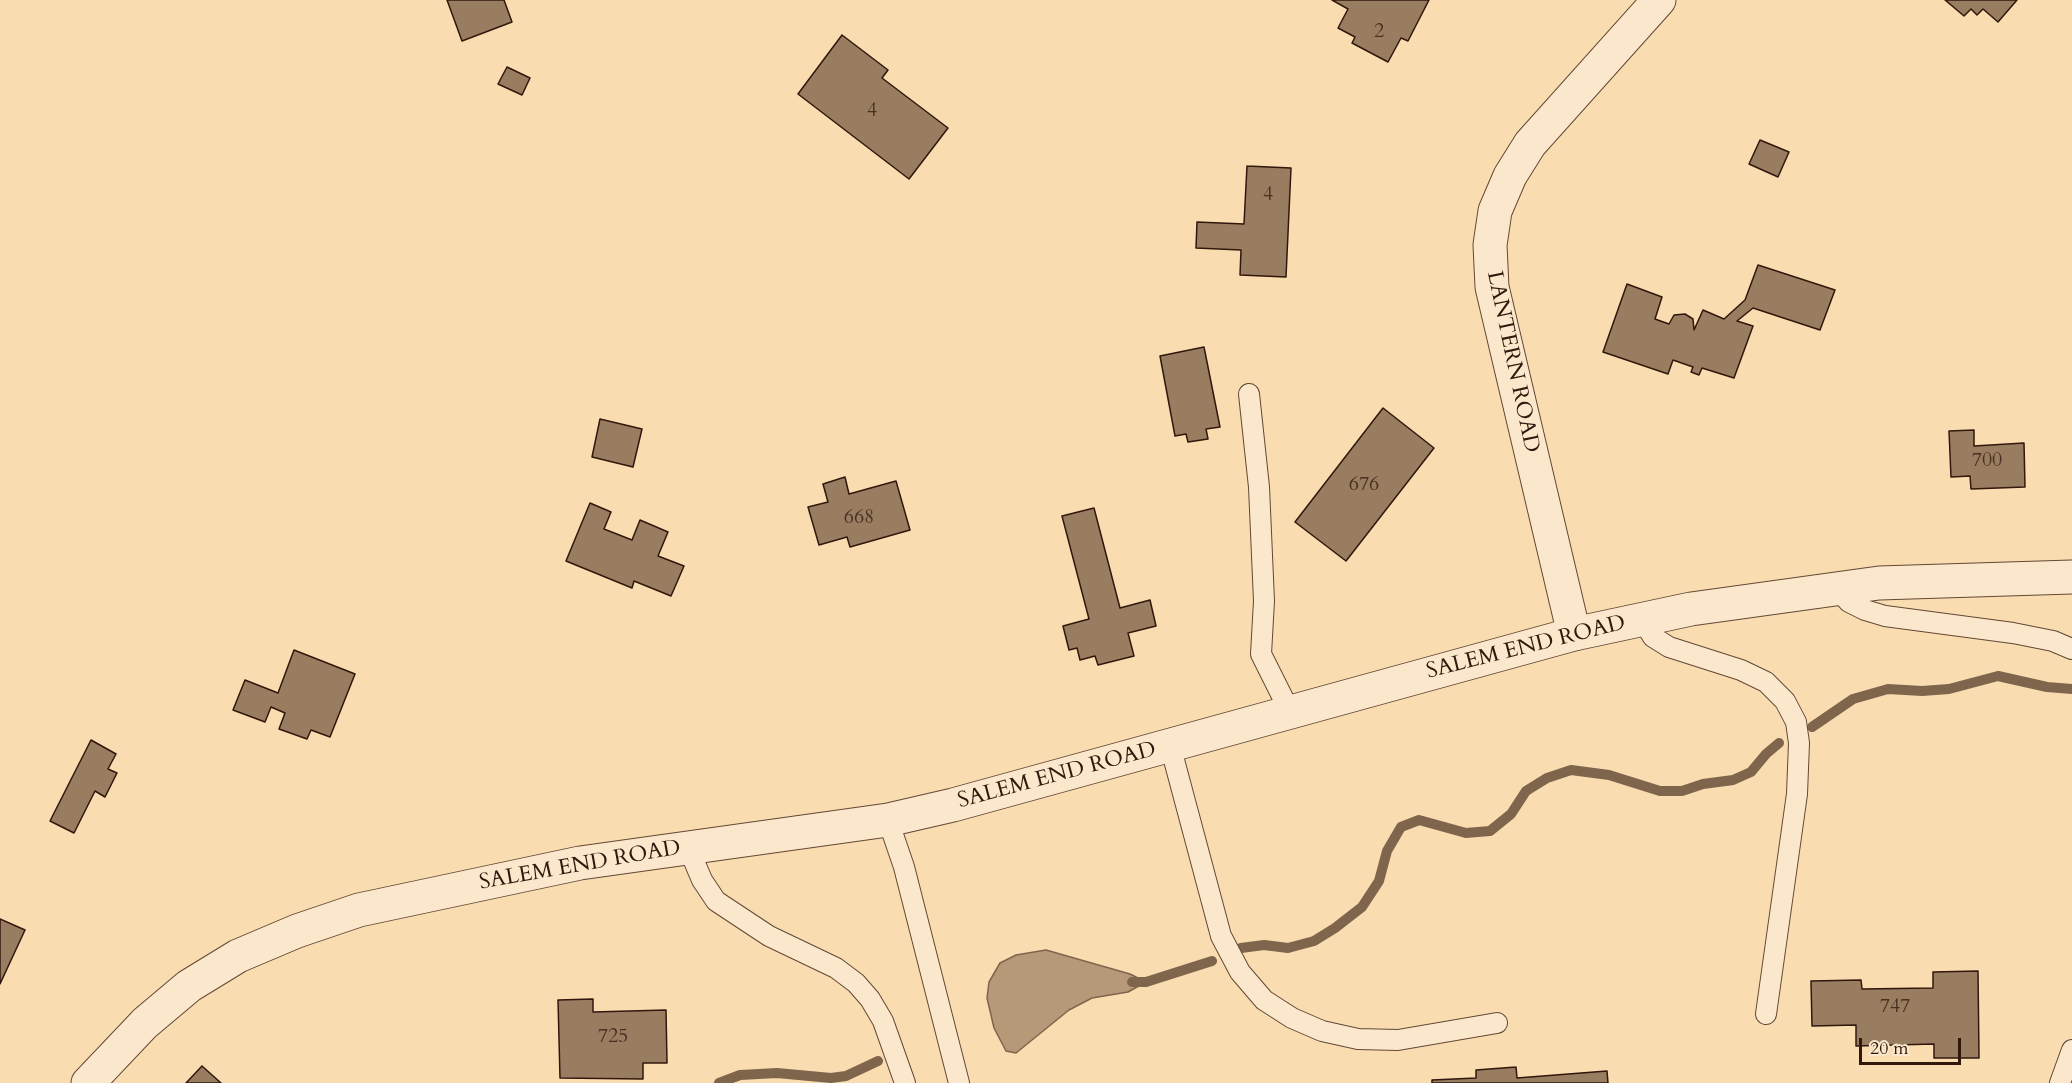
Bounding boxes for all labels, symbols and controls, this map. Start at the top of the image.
house number: 2 [1374,20,1384,44]
house number: 4 [867,99,877,123]
house number: 4 [1263,183,1273,207]
street label: LANTERN ROAD [1480,269,1544,455]
house number: 700 [1972,449,2002,473]
house number: 676 [1349,473,1379,497]
house number: 668 [844,506,874,530]
street label: SALEM END ROAD [1424,611,1628,685]
street label: SALEM END ROAD [955,737,1159,815]
street label: SALEM END ROAD [477,835,683,897]
house number: 747 [1880,995,1910,1019]
house number: 725 [598,1025,628,1049]
scale bar [1862,1026,1964,1064]
text: 20 m [1870,1036,1909,1061]

